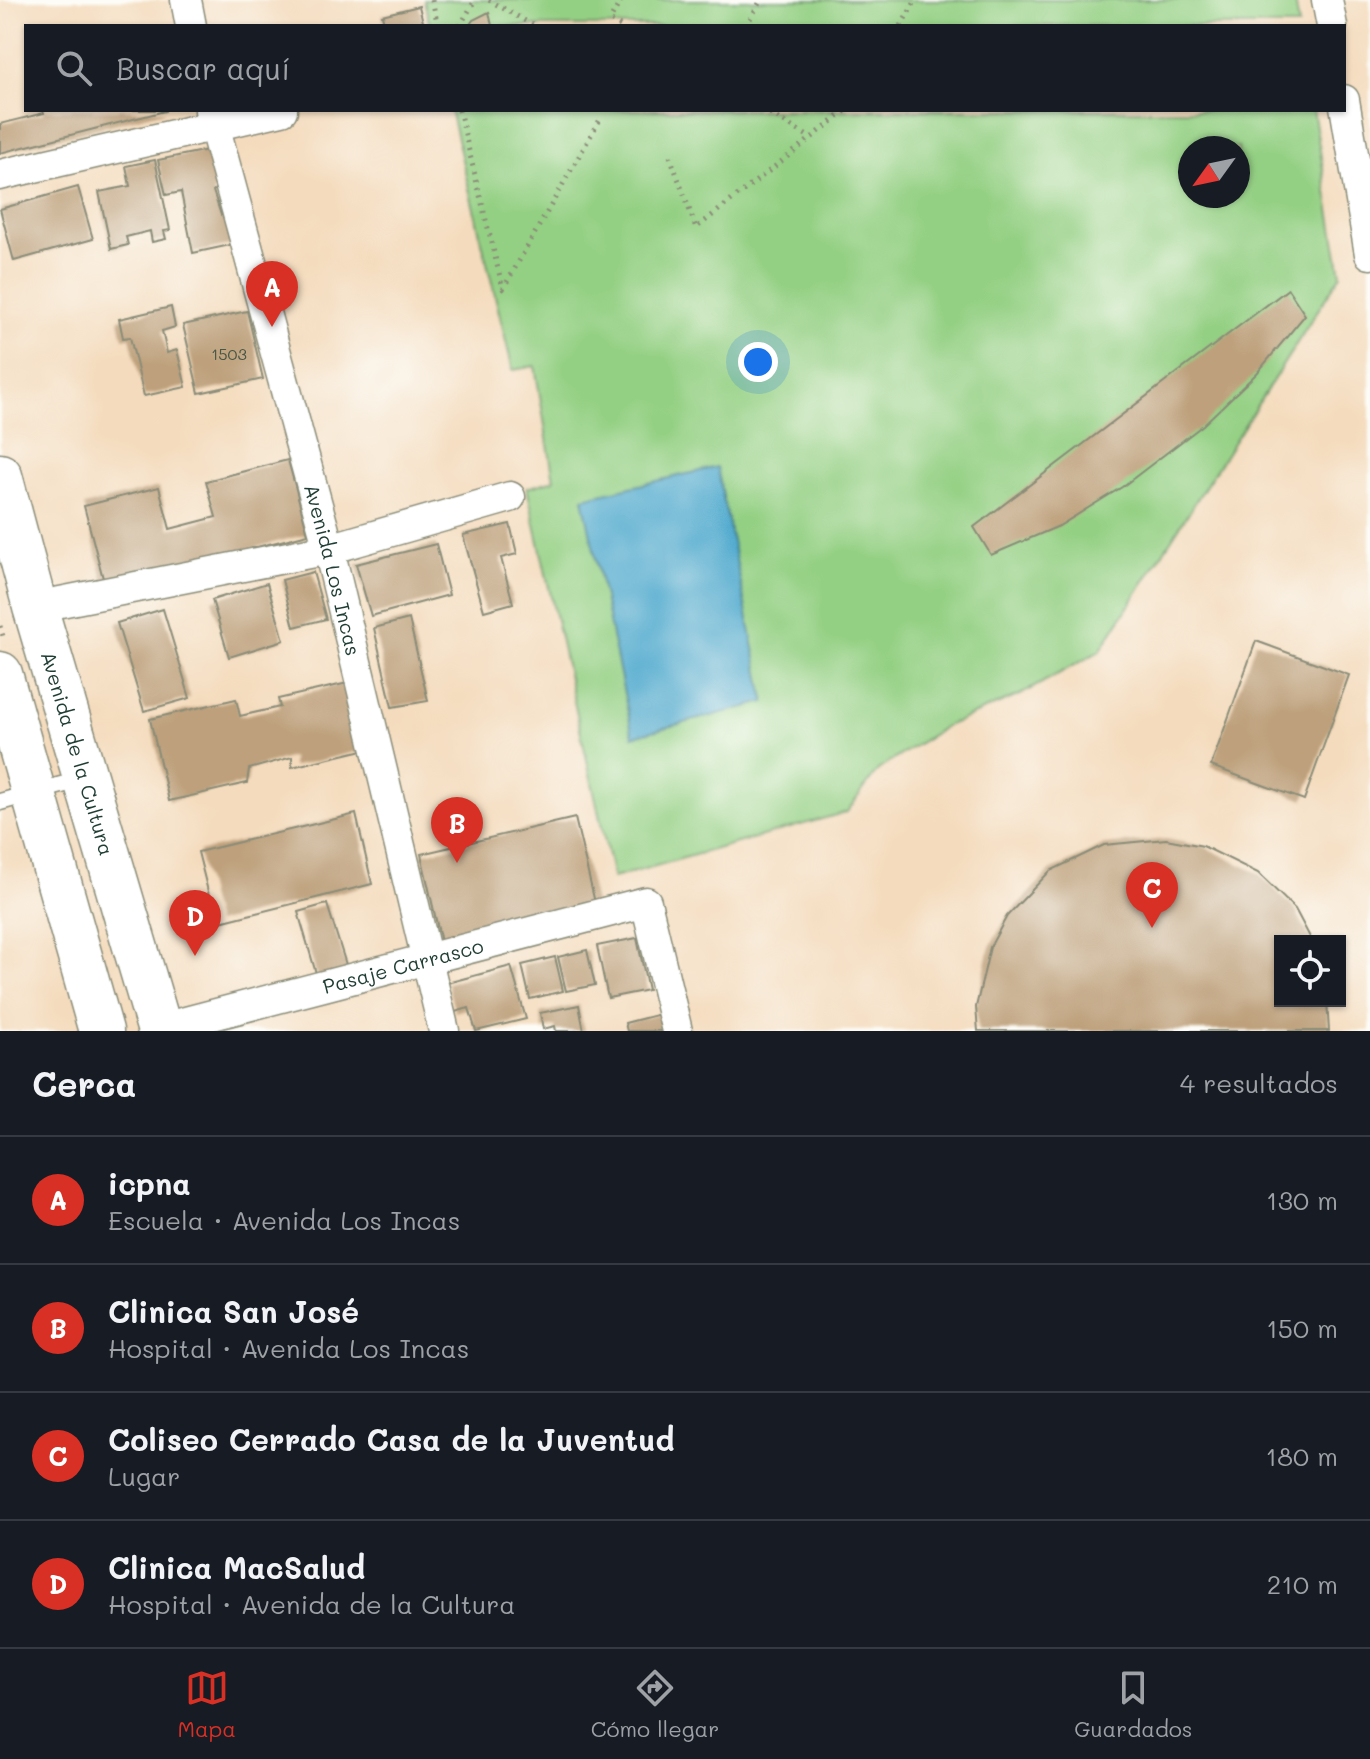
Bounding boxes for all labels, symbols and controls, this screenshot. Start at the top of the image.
search box [24,24,1346,112]
icon: search [52,46,96,90]
text: Buscar aquí [116,48,290,88]
north arrow [1178,136,1250,208]
pin: A [246,261,298,327]
your location [738,342,778,382]
house number: 1503 [211,343,247,364]
street label: Avenida Los Incas [299,481,367,658]
street label: Avenida de la Cultura [36,648,120,858]
pin: B [431,797,483,863]
pin: C [1126,862,1178,928]
pin: D [169,890,221,956]
street label: Pasaje Carrasco [320,932,486,999]
map controls [1274,935,1346,1007]
button: locate [1274,935,1346,1007]
text: Cerca [32,1061,136,1106]
text: 4 resultados [1180,1066,1338,1100]
text: icpna [108,1163,191,1203]
text: A [49,1183,67,1217]
text: 130 m [1266,1183,1338,1217]
text: Escuela · Avenida Los Incas [108,1203,460,1237]
text: Clinica San José [108,1291,359,1331]
text: B [49,1311,67,1345]
text: 150 m [1266,1311,1338,1345]
text: Hospital · Avenida Los Incas [108,1331,469,1365]
text: Coliseo Cerrado Casa de la Juventud [108,1419,674,1459]
text: C [48,1439,68,1473]
text: 180 m [1266,1439,1338,1473]
text: Lugar [108,1459,180,1493]
text: Clinica MacSalud [108,1547,365,1587]
text: D [49,1567,67,1601]
text: 210 m [1267,1567,1338,1601]
text: Hospital · Avenida de la Cultura [108,1587,516,1621]
tab: Mapa [177,1666,236,1743]
tab: Cómo llegar [591,1666,719,1743]
tab: Guardados [1074,1666,1193,1743]

